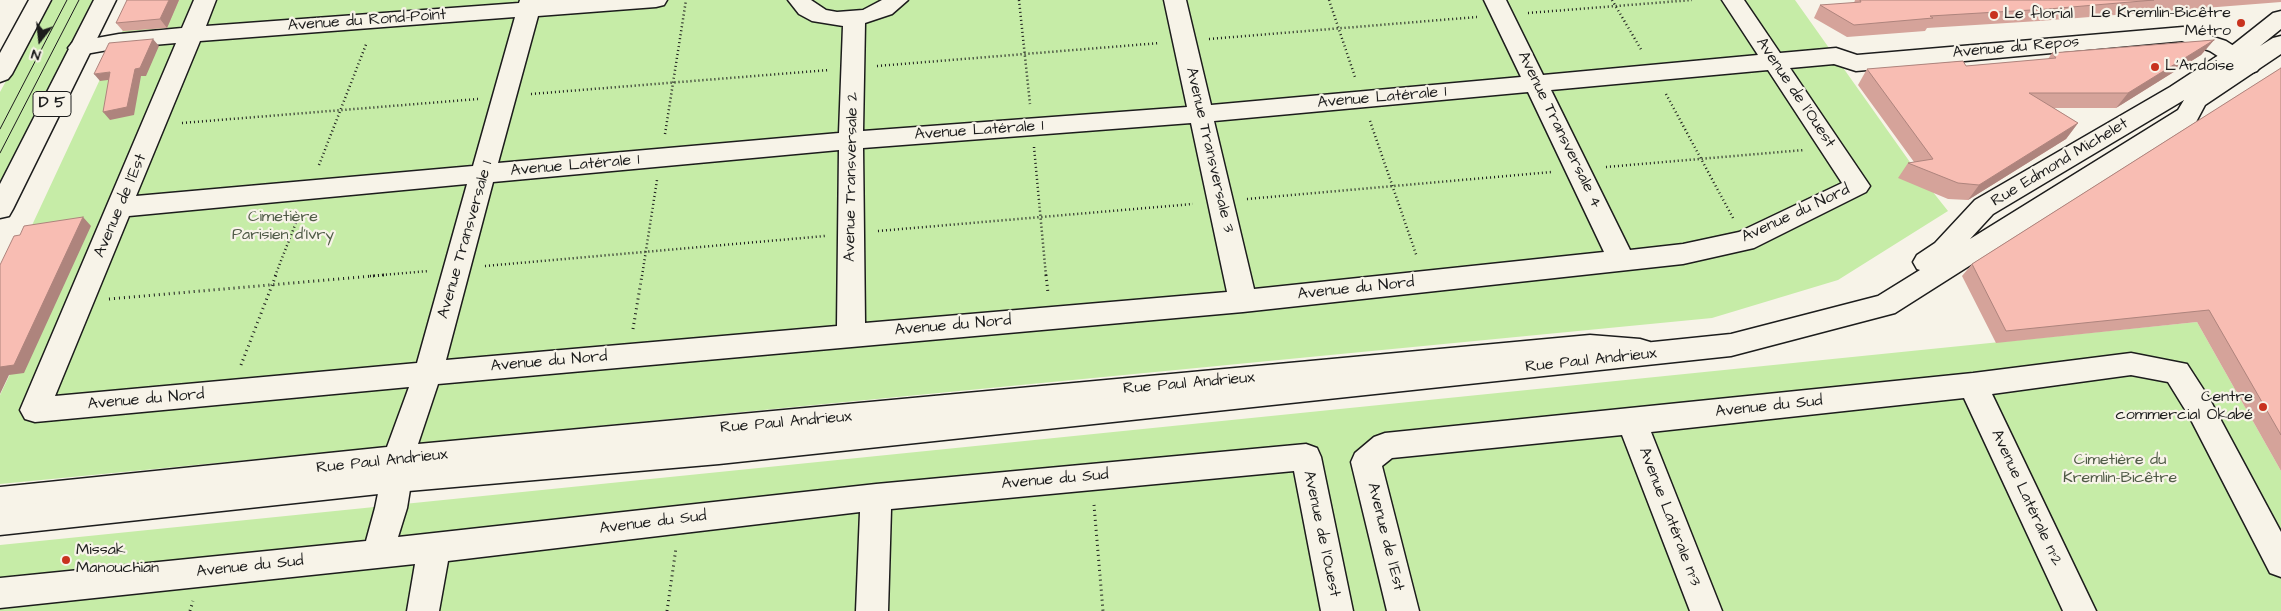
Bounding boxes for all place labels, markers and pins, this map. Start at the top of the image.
place label: Le Kremlin-Bicêtre Métro [2091,4,2231,42]
place label: Le florial [2004,5,2073,25]
marker: Le florial [1988,9,2000,21]
marker: Le Kremlin-Bicêtre Métro [2235,17,2247,29]
place label: L'Ardoise [2165,57,2234,77]
marker: L'Ardoise [2149,61,2161,73]
place label: Centre commercial Okabé [2116,388,2253,426]
marker: Centre commercial Okabé [2257,401,2269,413]
place label: Missak Manouchian [76,541,159,579]
marker: Missak Manouchian [60,554,72,566]

